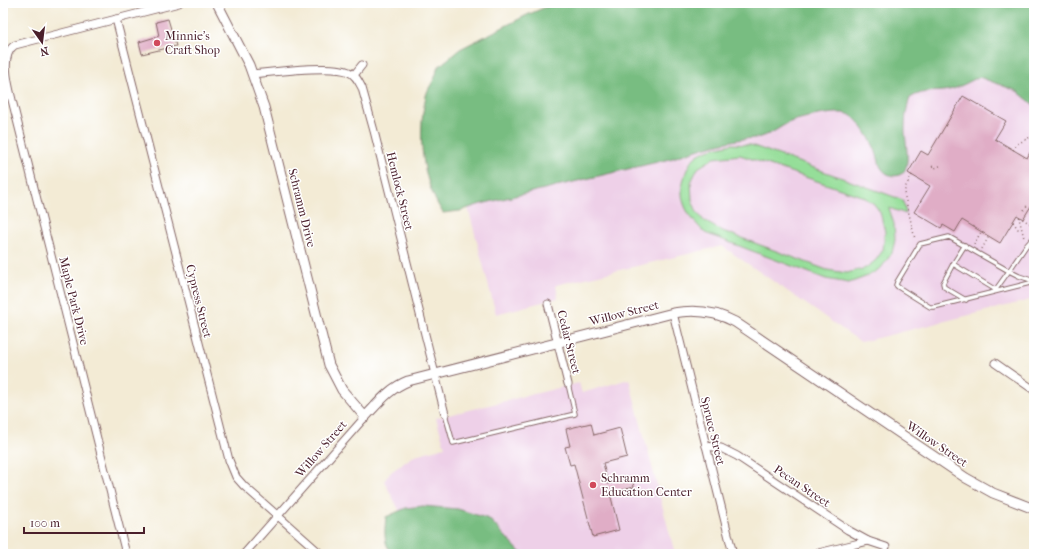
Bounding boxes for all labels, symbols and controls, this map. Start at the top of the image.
north arrow [22,22,62,62]
place label: Minnie's Craft Shop [165,29,220,57]
marker: Minnie's Craft Shop [152,38,162,48]
text: N [38,44,50,59]
street label: Hemlock Street [383,150,417,232]
street label: Schramm Drive [285,167,319,249]
street label: Maple Park Drive [56,255,92,347]
street label: Cypress Street [183,263,215,340]
street label: Willow Street [587,297,661,329]
street label: Cedar Street [554,309,584,376]
street label: Spruce Street [698,395,728,467]
street label: Willow Street [292,417,350,481]
street label: Willow Street [903,418,971,470]
street label: Pecan Street [771,462,833,510]
place label: Schramm Education Center [601,471,693,499]
marker: Schramm Education Center [588,480,598,490]
scale bar [24,509,144,535]
text: 100 m [30,516,60,530]

